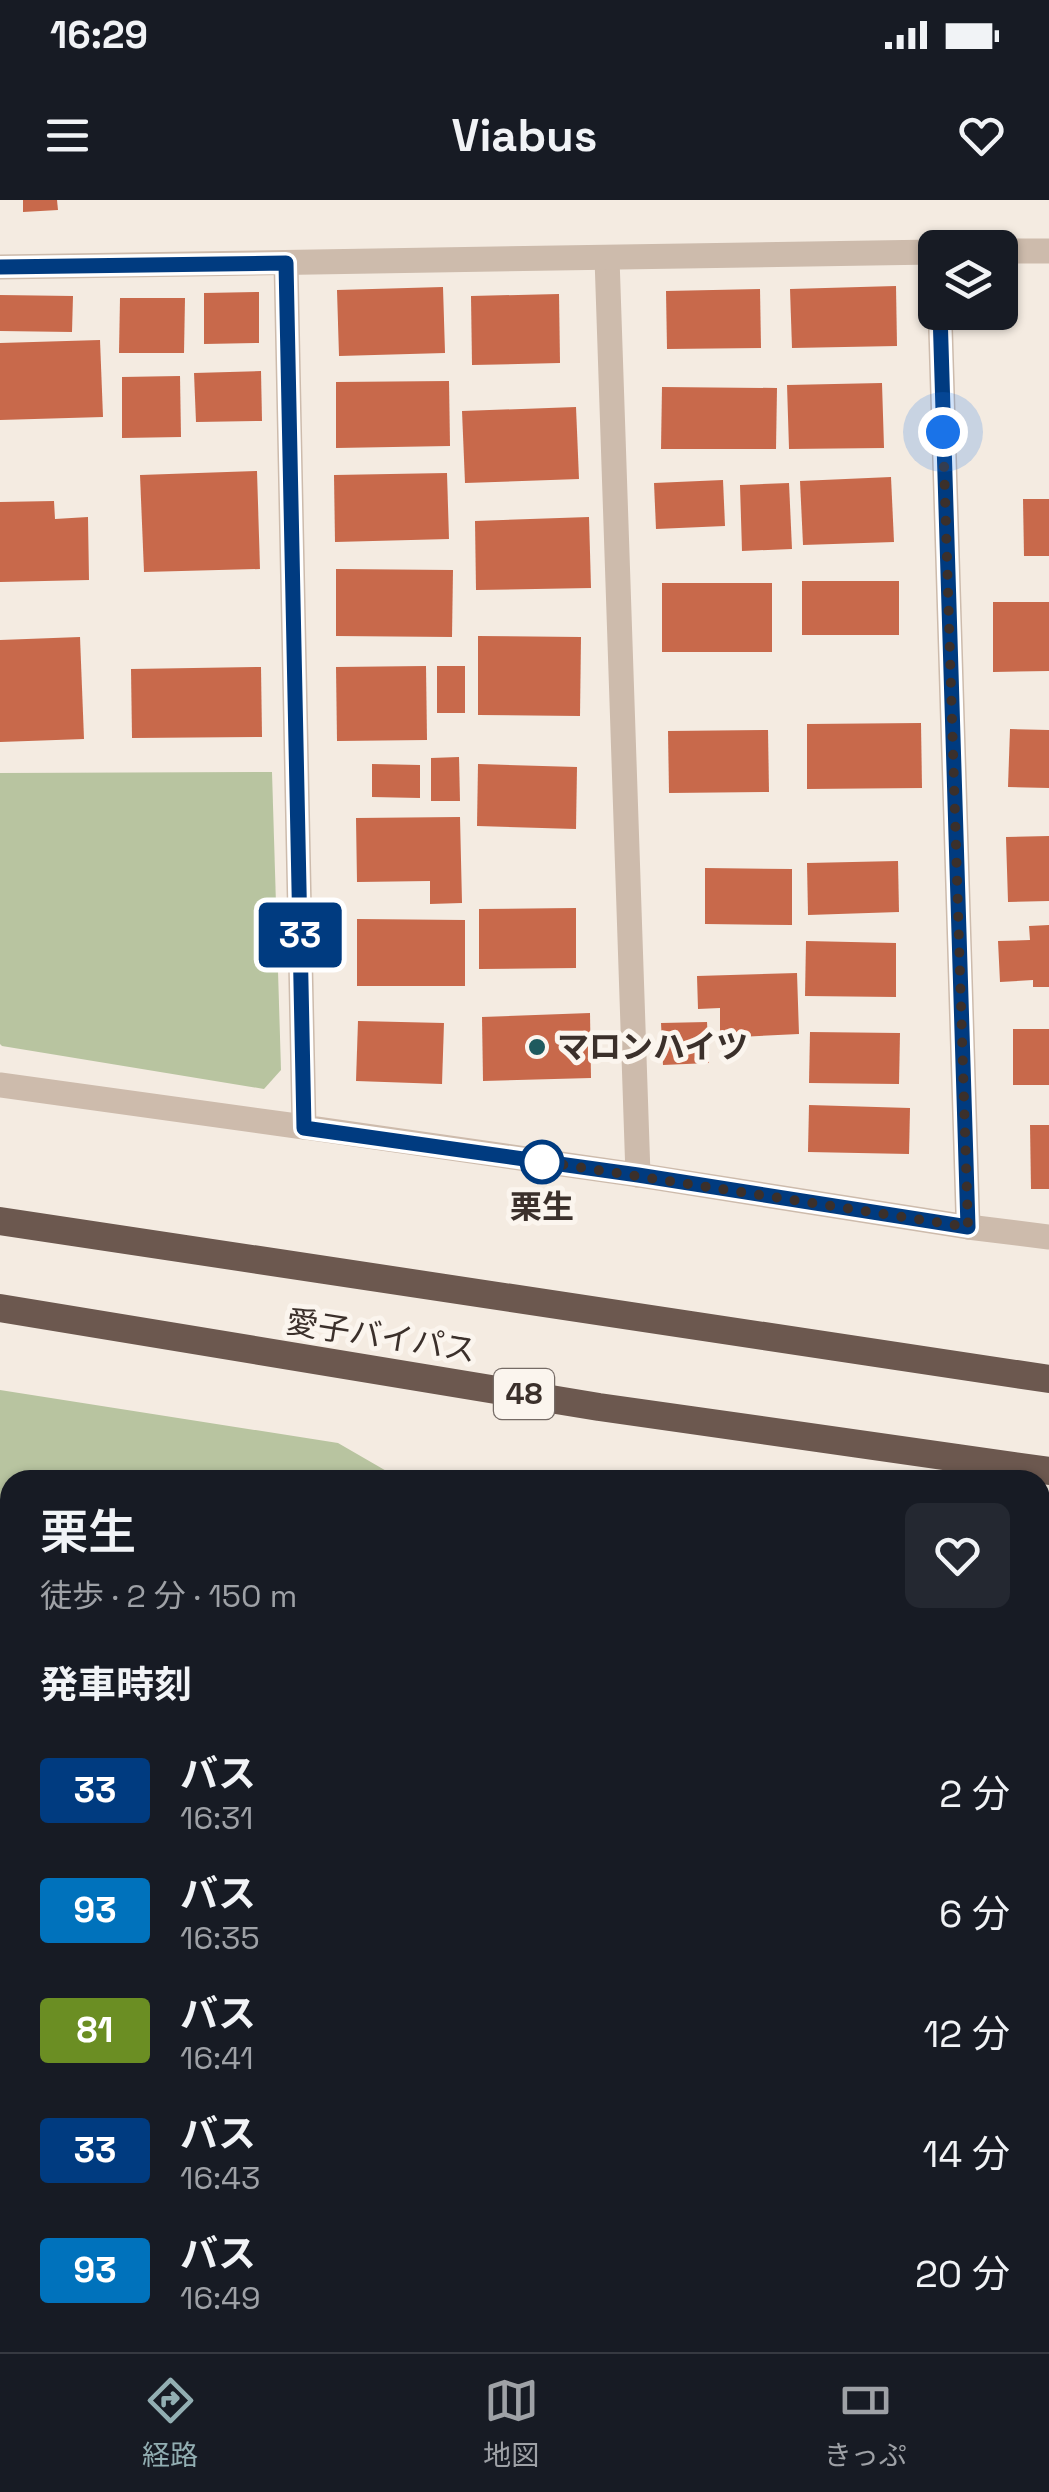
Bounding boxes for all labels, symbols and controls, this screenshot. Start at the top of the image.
text: 16:29 [50,11,148,59]
text: Viabus [452,107,597,164]
icon: menu [40,108,95,163]
icon: heart [954,108,1009,163]
map controls [918,230,1018,330]
button: layers [918,230,1018,330]
your location [918,407,968,457]
line badge: 33 [255,902,345,968]
text: 33 [279,913,321,957]
place label: マロンハイツ [557,1027,748,1067]
marker: マロンハイツ [526,1036,548,1058]
marker: 栗生 [521,1141,563,1183]
place label: 栗生 [510,1187,574,1227]
street label: 愛子バイパス [283,1301,479,1371]
road number: 48 [494,1369,554,1419]
text: 栗生 [40,1502,136,1563]
button: heart [905,1503,1010,1608]
text: 徒歩 · 2 分 · 150 m [40,1576,297,1616]
text: 発車時刻 [40,1661,192,1709]
text: バス [180,1750,256,1798]
text: 33 [74,1768,116,1812]
text: 2 分 [939,1770,1010,1818]
text: 16:31 [180,1798,253,1838]
text: バス [180,1870,256,1918]
text: 93 [74,1888,116,1932]
text: 6 分 [939,1890,1010,1938]
text: 16:35 [180,1918,260,1958]
text: バス [180,1990,256,2038]
text: 81 [77,2008,113,2052]
text: 12 分 [923,2010,1010,2058]
text: 16:41 [180,2038,254,2078]
text: バス [180,2110,256,2158]
text: 33 [74,2128,116,2172]
text: 14 分 [923,2130,1010,2178]
text: 16:43 [180,2158,260,2198]
text: バス [180,2230,256,2278]
text: 93 [74,2248,116,2292]
text: 20 分 [915,2250,1010,2298]
text: 16:49 [180,2278,261,2318]
tab: 経路 [142,2373,198,2473]
tab: 地図 [483,2373,539,2473]
tab: きっぷ [824,2373,907,2473]

